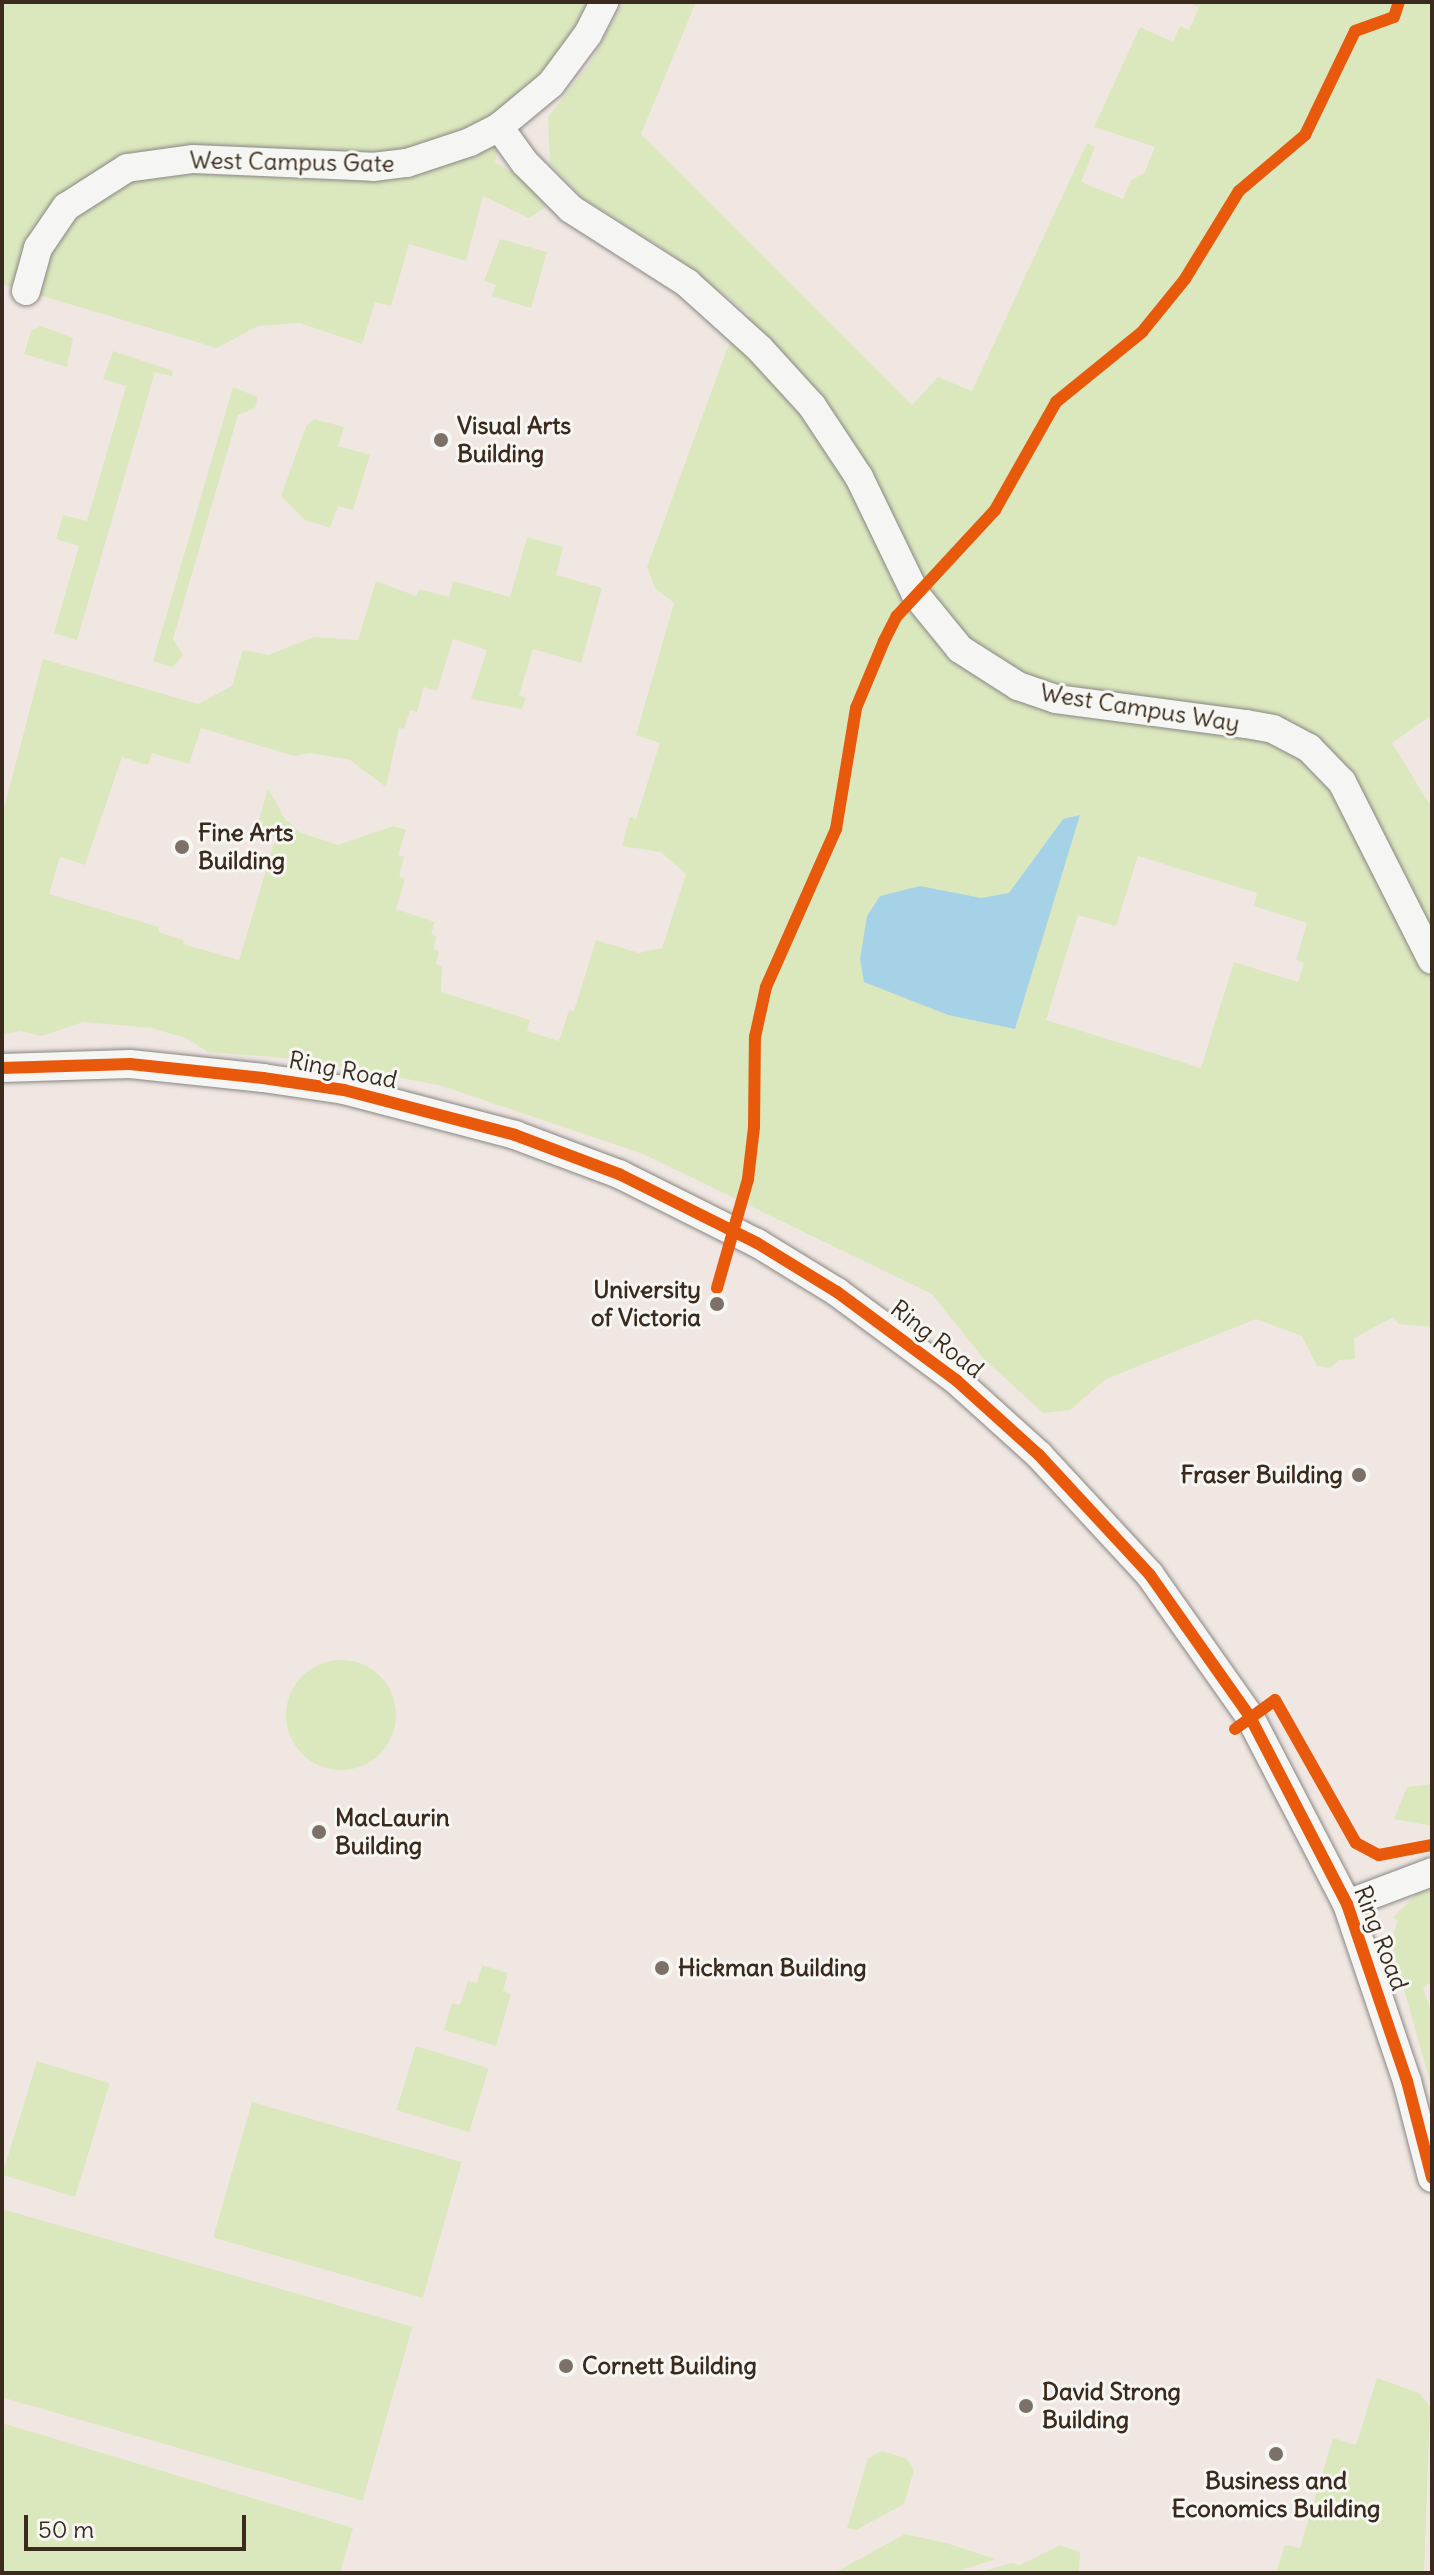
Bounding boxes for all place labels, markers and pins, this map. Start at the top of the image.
place label: Visual Arts Building [457,412,571,468]
marker: Visual Arts Building [432,431,450,449]
place label: Fine Arts Building [198,819,294,875]
marker: Fine Arts Building [173,838,191,856]
place label: University of Victoria [591,1276,701,1332]
marker: University of Victoria [708,1295,726,1313]
place label: Fraser Building [1181,1461,1343,1489]
marker: Fraser Building [1350,1466,1368,1484]
place label: MacLaurin Building [335,1804,450,1860]
marker: MacLaurin Building [310,1823,328,1841]
place label: Hickman Building [678,1954,867,1982]
marker: Hickman Building [653,1959,671,1977]
place label: Cornett Building [582,2352,757,2380]
marker: Cornett Building [557,2357,575,2375]
place label: David Strong Building [1042,2378,1181,2434]
marker: David Strong Building [1017,2397,1035,2415]
marker: Business and Economics Building [1267,2445,1285,2463]
place label: Business and Economics Building [1172,2467,1380,2523]

